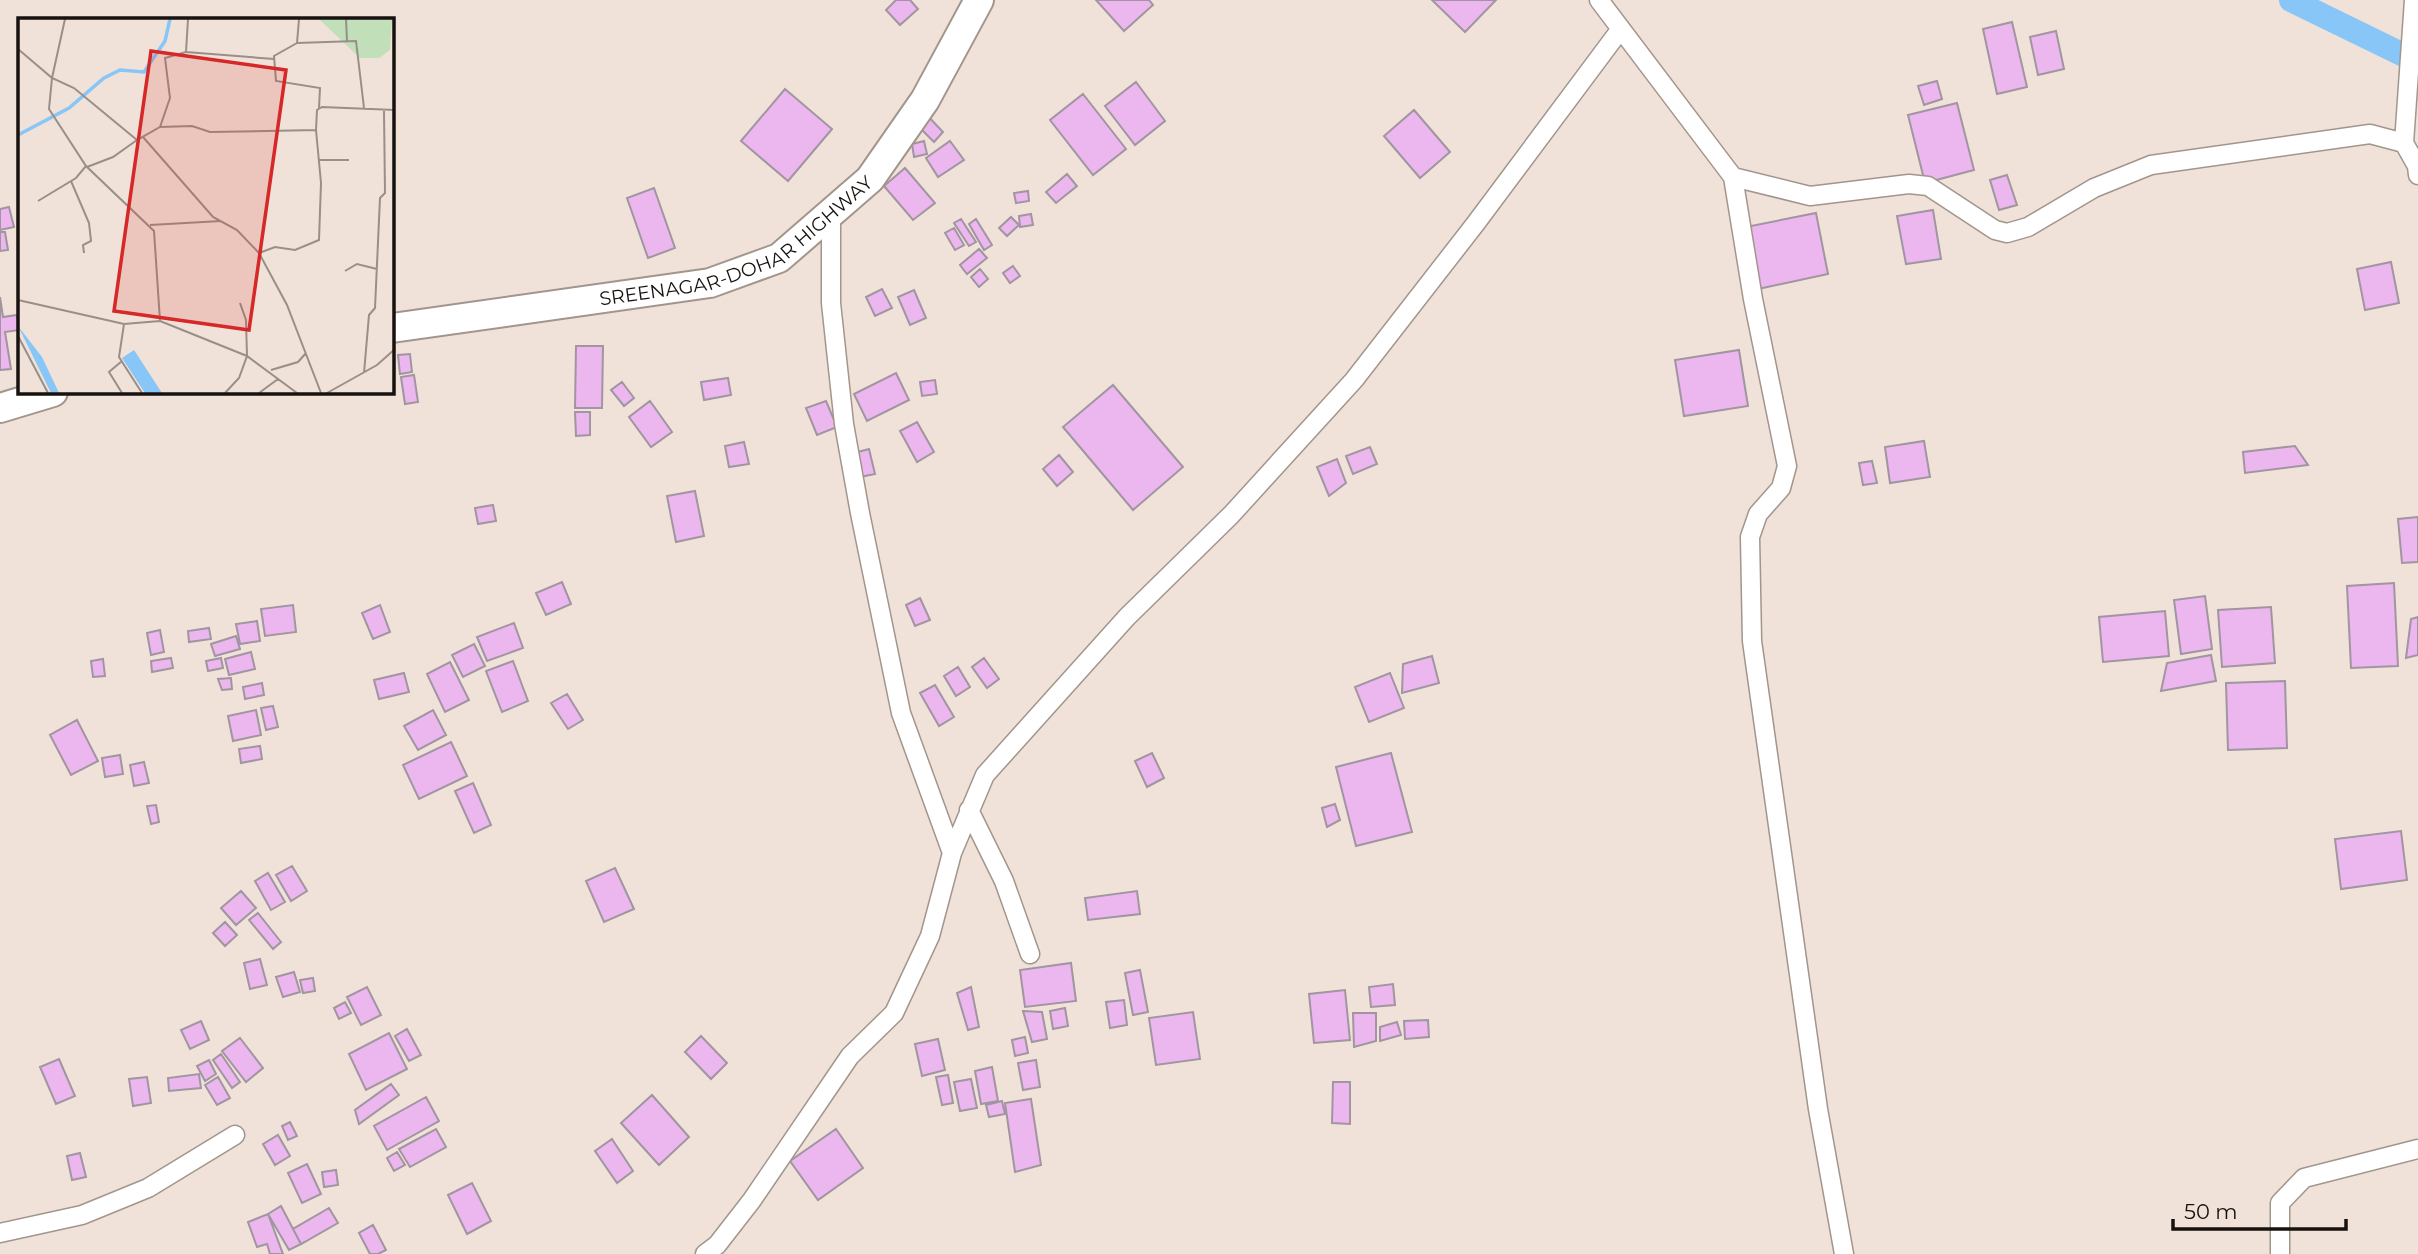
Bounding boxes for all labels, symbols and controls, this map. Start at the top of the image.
inset map [18,18,394,394]
street label: SREENAGAR-DOHAR HIGHWAY [598,171,878,311]
scale bar [2173,1188,2346,1232]
text: 50 m [2184,1199,2238,1224]

